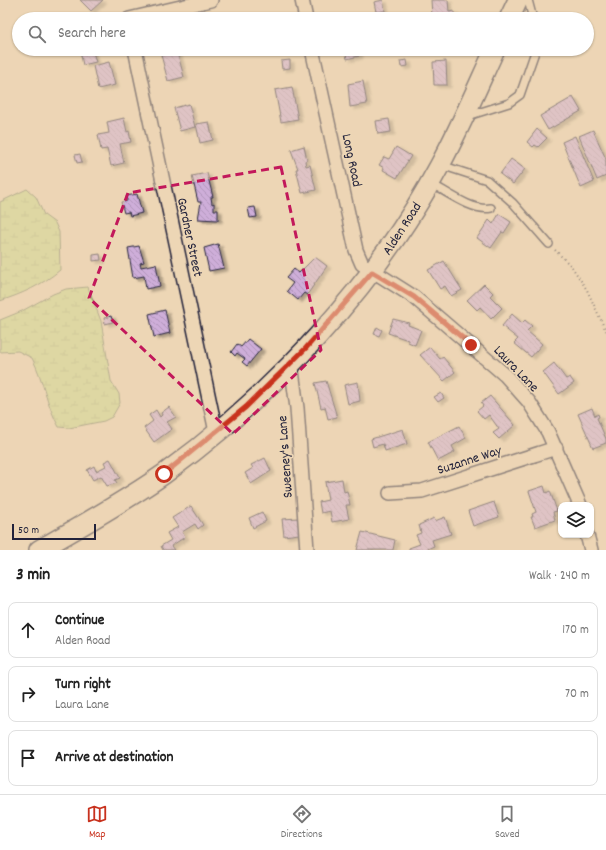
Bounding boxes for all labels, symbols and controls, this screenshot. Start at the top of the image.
search box [12,12,594,56]
icon: search [26,23,48,45]
text: Search here [58,23,126,45]
street label: Long Road [336,132,366,189]
street label: Gardner Street [171,196,207,279]
street label: Alden Road [378,199,427,260]
route end [462,336,480,354]
street label: Laura Lane [488,342,543,397]
street label: Sweeney's Lane [273,415,299,499]
street label: Suzanne Way [435,441,505,481]
route start [155,465,173,483]
map controls [558,502,594,538]
button: layers [558,502,594,538]
scale bar [12,522,96,541]
text: 50 m [18,523,39,539]
text: 3 min [16,564,50,588]
text: Walk · 240 m [529,567,590,586]
text: Continue [55,610,104,632]
icon: ahead [17,619,39,641]
text: 170 m [562,621,589,640]
text: Alden Road [55,632,110,651]
text: Turn right [55,674,111,696]
icon: right [17,683,39,705]
text: 70 m [565,685,589,704]
text: Laura Lane [55,696,109,715]
icon: arrive [17,747,39,769]
text: Arrive at destination [55,747,173,769]
tab: Map [86,803,108,843]
tab: Directions [281,803,323,843]
tab: Saved [495,803,520,843]

